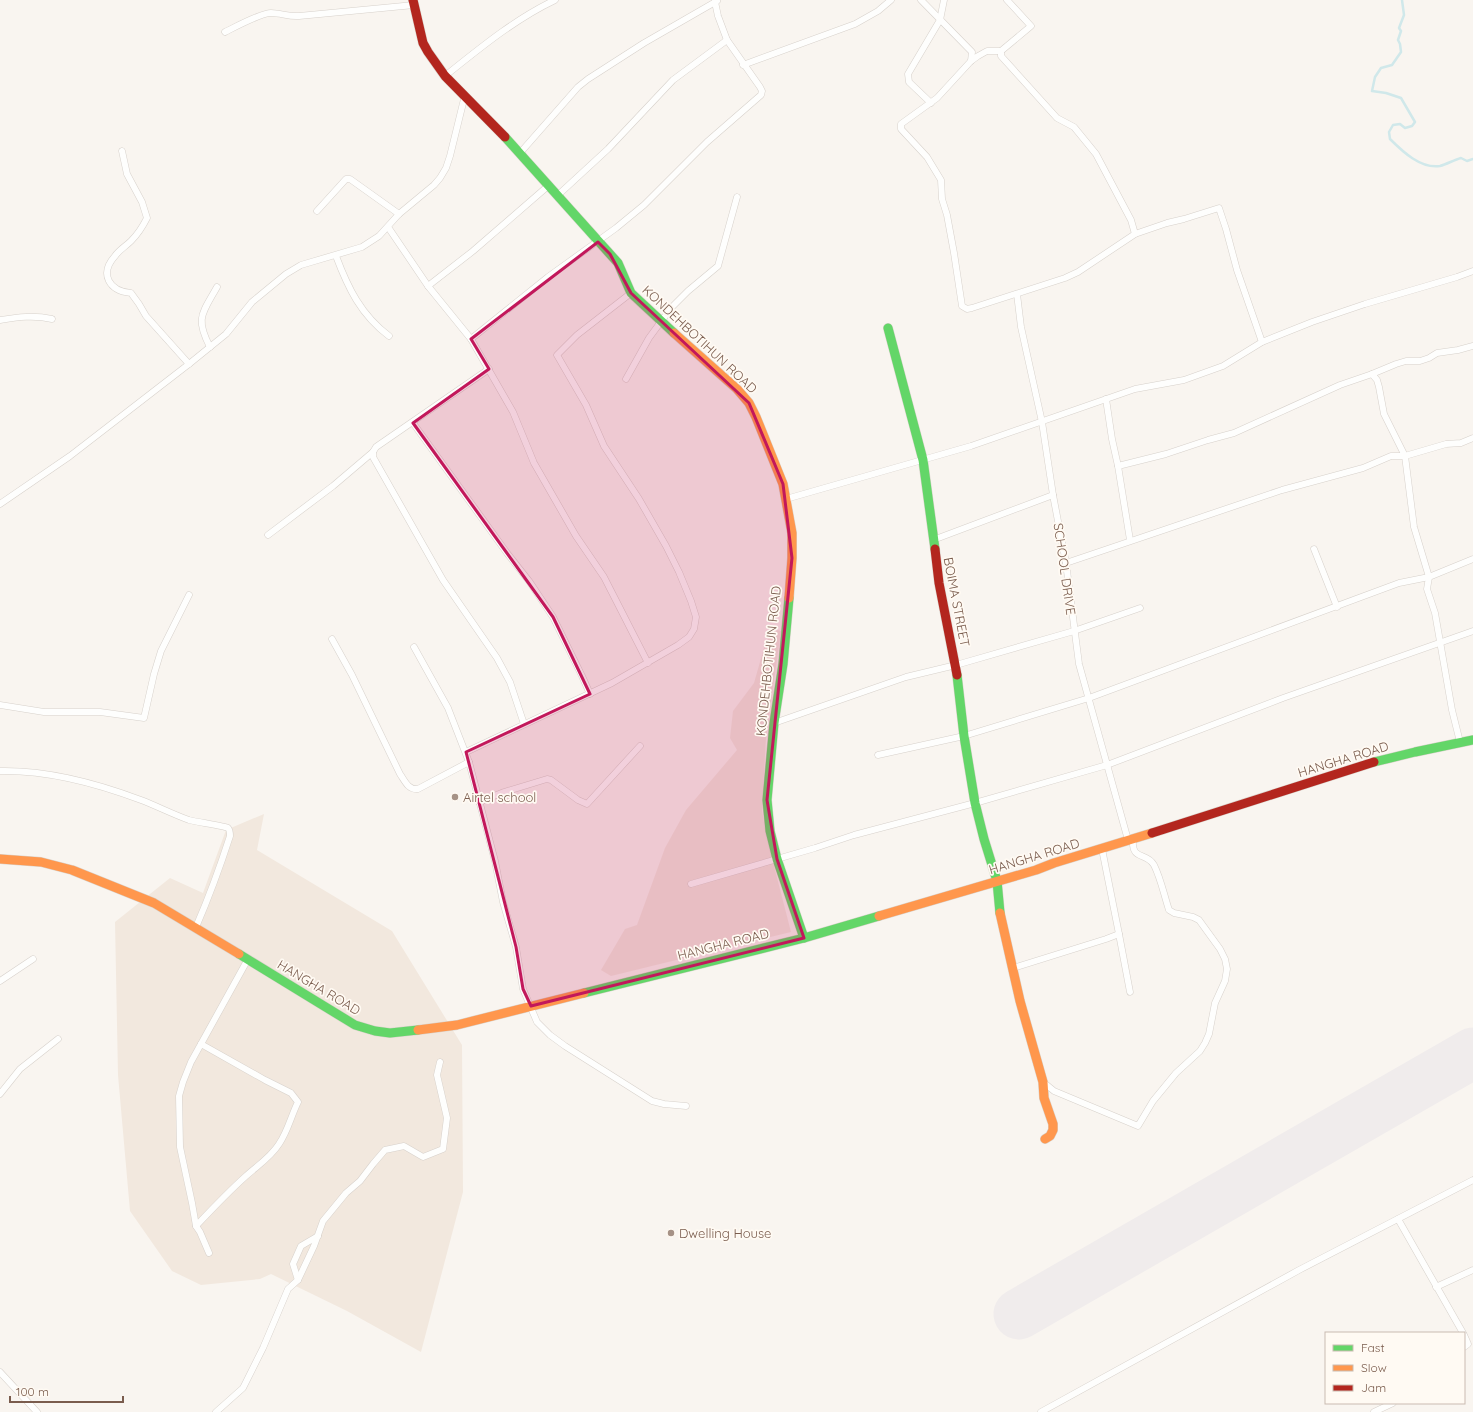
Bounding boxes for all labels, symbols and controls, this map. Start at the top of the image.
street label: KONDEHBOTIHUN ROAD [639,282,761,396]
street label: SCHOOL DRIVE [1051,522,1079,616]
street label: BOIMA STREET [940,556,974,648]
street label: KONDEHBOTIHUN ROAD [752,585,784,737]
street label: HANGHA ROAD [1296,738,1390,780]
place label: Airtel school [463,789,536,805]
marker: Airtel school [450,792,460,802]
street label: HANGHA ROAD [987,835,1081,877]
street label: HANGHA ROAD [676,925,770,963]
street label: HANGHA ROAD [275,956,363,1018]
place label: Dwelling House [679,1225,771,1241]
marker: Dwelling House [666,1228,676,1238]
legend [1325,1332,1465,1404]
text: Fast [1361,1340,1385,1355]
text: Slow [1361,1360,1387,1375]
scale bar [10,1378,123,1404]
text: Jam [1361,1380,1386,1395]
text: 100 m [16,1384,49,1399]

